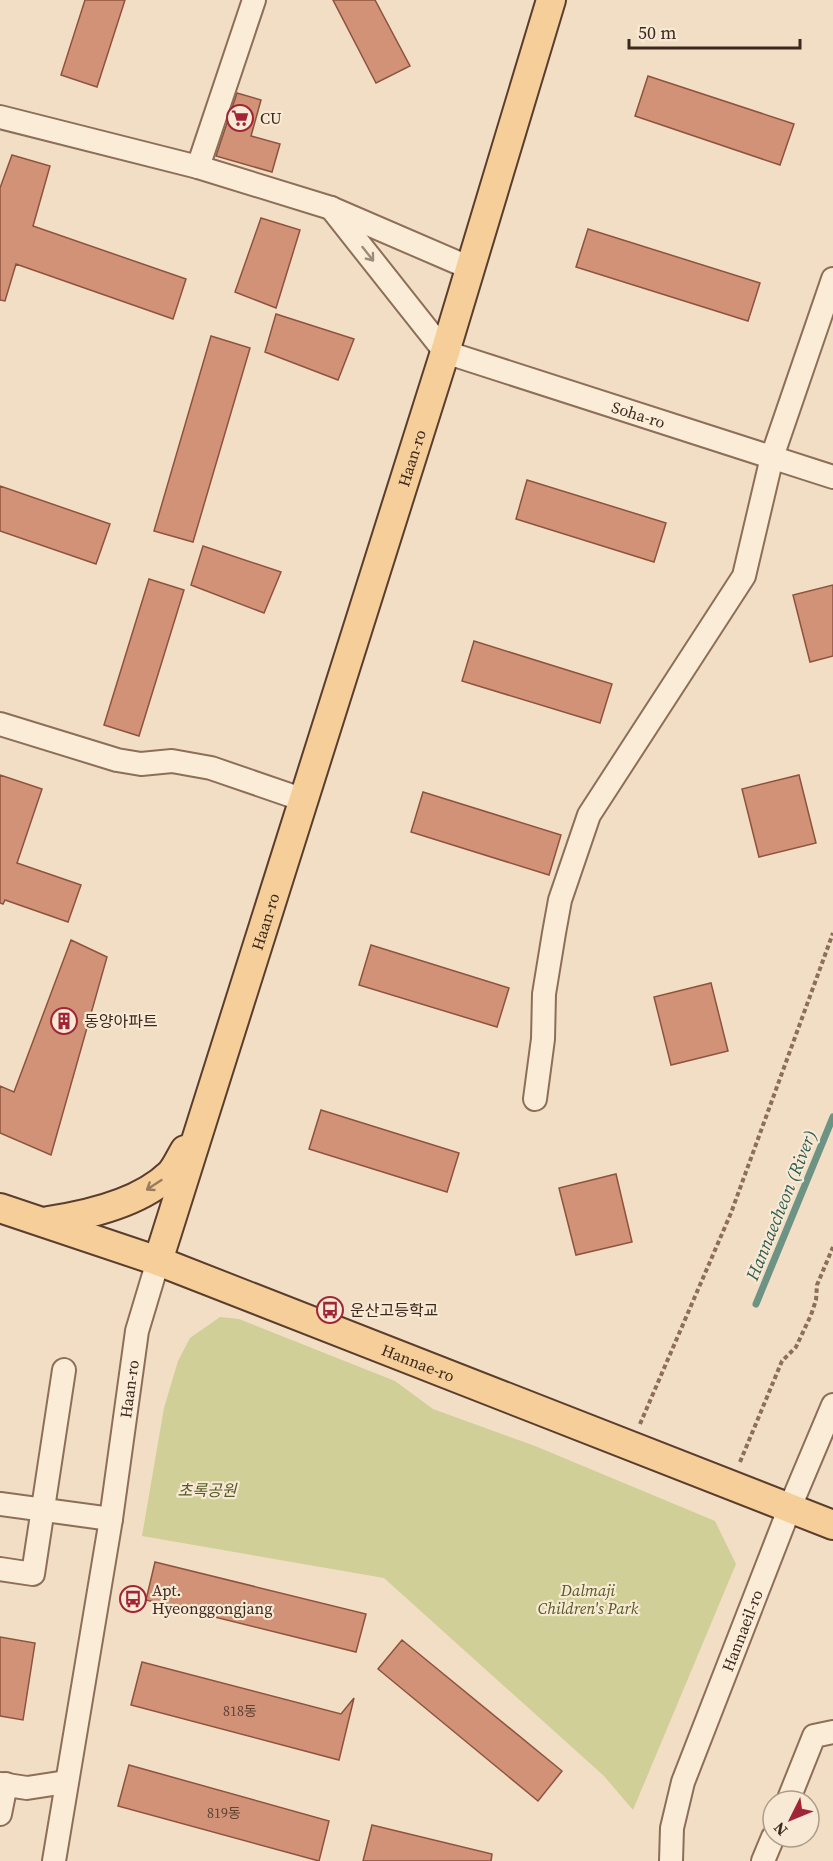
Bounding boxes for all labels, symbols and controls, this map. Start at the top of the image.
scale bar [629,12,800,50]
text: 50 m [638,20,676,45]
supermarket icon: CU [225,103,255,133]
place label: CU [260,107,282,129]
one-way arrow [361,245,374,261]
street label: Soha-ro [609,395,668,433]
street label: Haan-ro [392,427,431,489]
street label: Haan-ro [246,890,285,953]
building icon: 동양아파트 [49,1006,79,1036]
place label: 동양아파트 [84,1010,158,1032]
water label: Hannaecheon (River) [739,1126,823,1285]
one-way arrow [146,1178,163,1191]
bus stop icon: 운산고등학교 [315,1295,345,1325]
place label: 운산고등학교 [350,1299,438,1321]
street label: Hannae-ro [378,1339,458,1387]
street label: Haan-ro [114,1358,144,1420]
park label: 초록공원 [178,1479,238,1501]
place label: Apt. Hyeonggongjang [152,1579,273,1619]
park label: Dalmaji Children's Park [538,1579,639,1619]
bus stop icon: Apt. Hyeonggongjang [118,1584,148,1614]
street label: Hannaeil-ro [716,1586,768,1674]
house number: 818동 [223,1701,257,1721]
north arrow [761,1789,821,1849]
house number: 819동 [207,1803,241,1823]
text: N [768,1817,792,1841]

